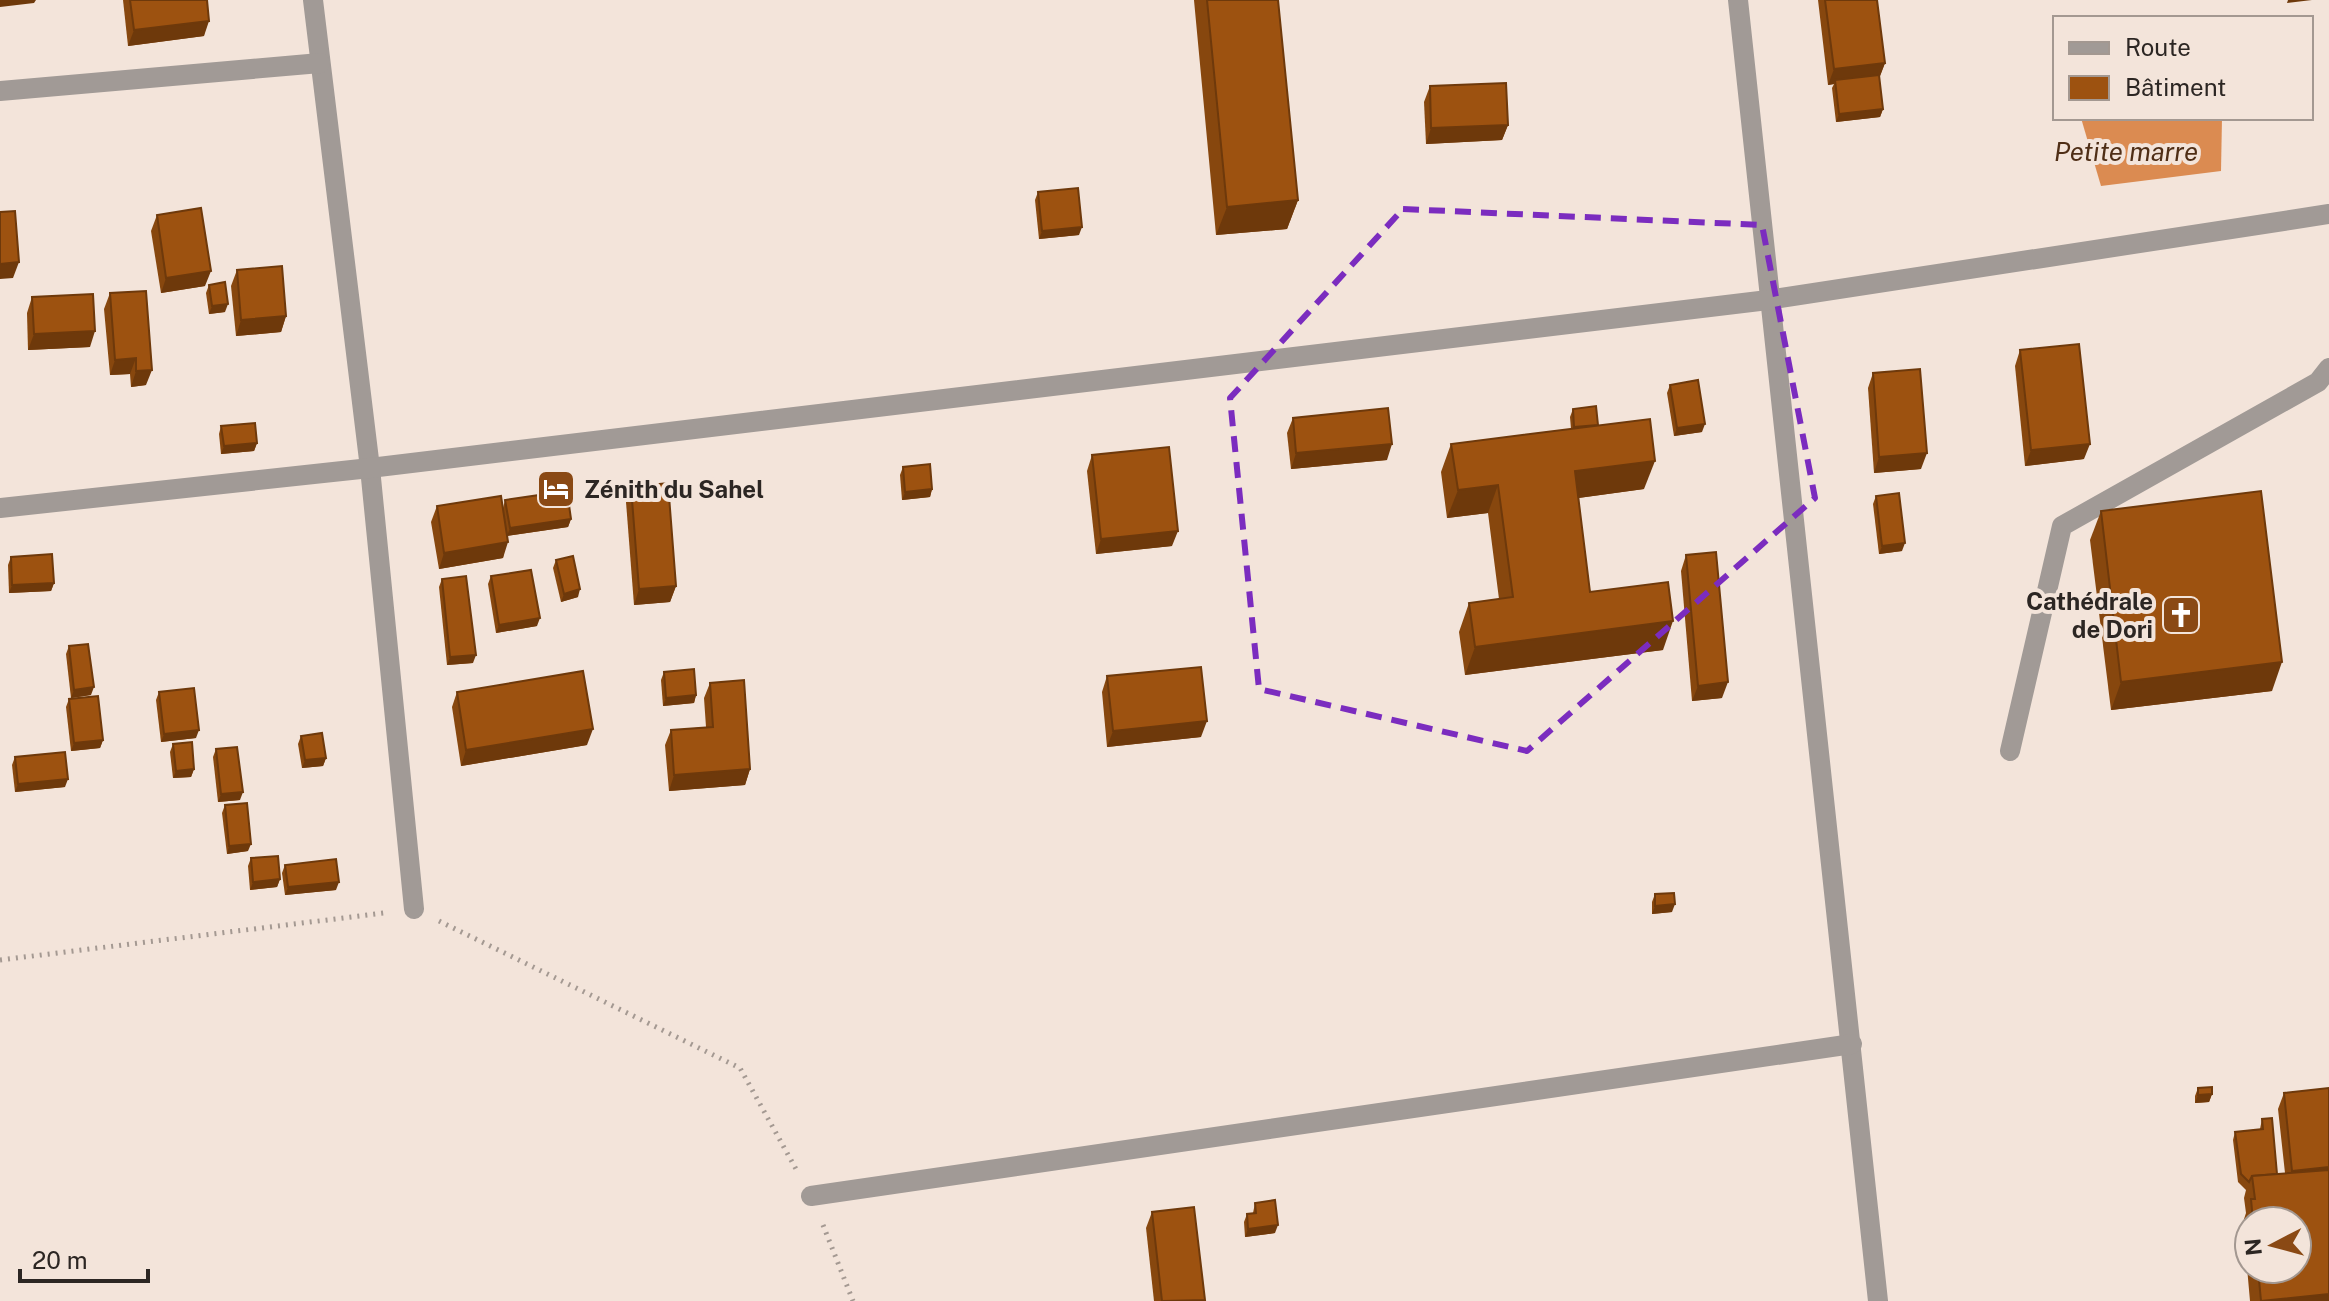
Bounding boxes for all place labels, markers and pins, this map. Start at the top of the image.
hotel icon: Zénith du Sahel [535,468,577,510]
place label: Zénith du Sahel [584,475,764,503]
place label: Cathédrale de Dori [2026,587,2153,643]
church icon: Cathédrale de Dori [2160,594,2202,636]

